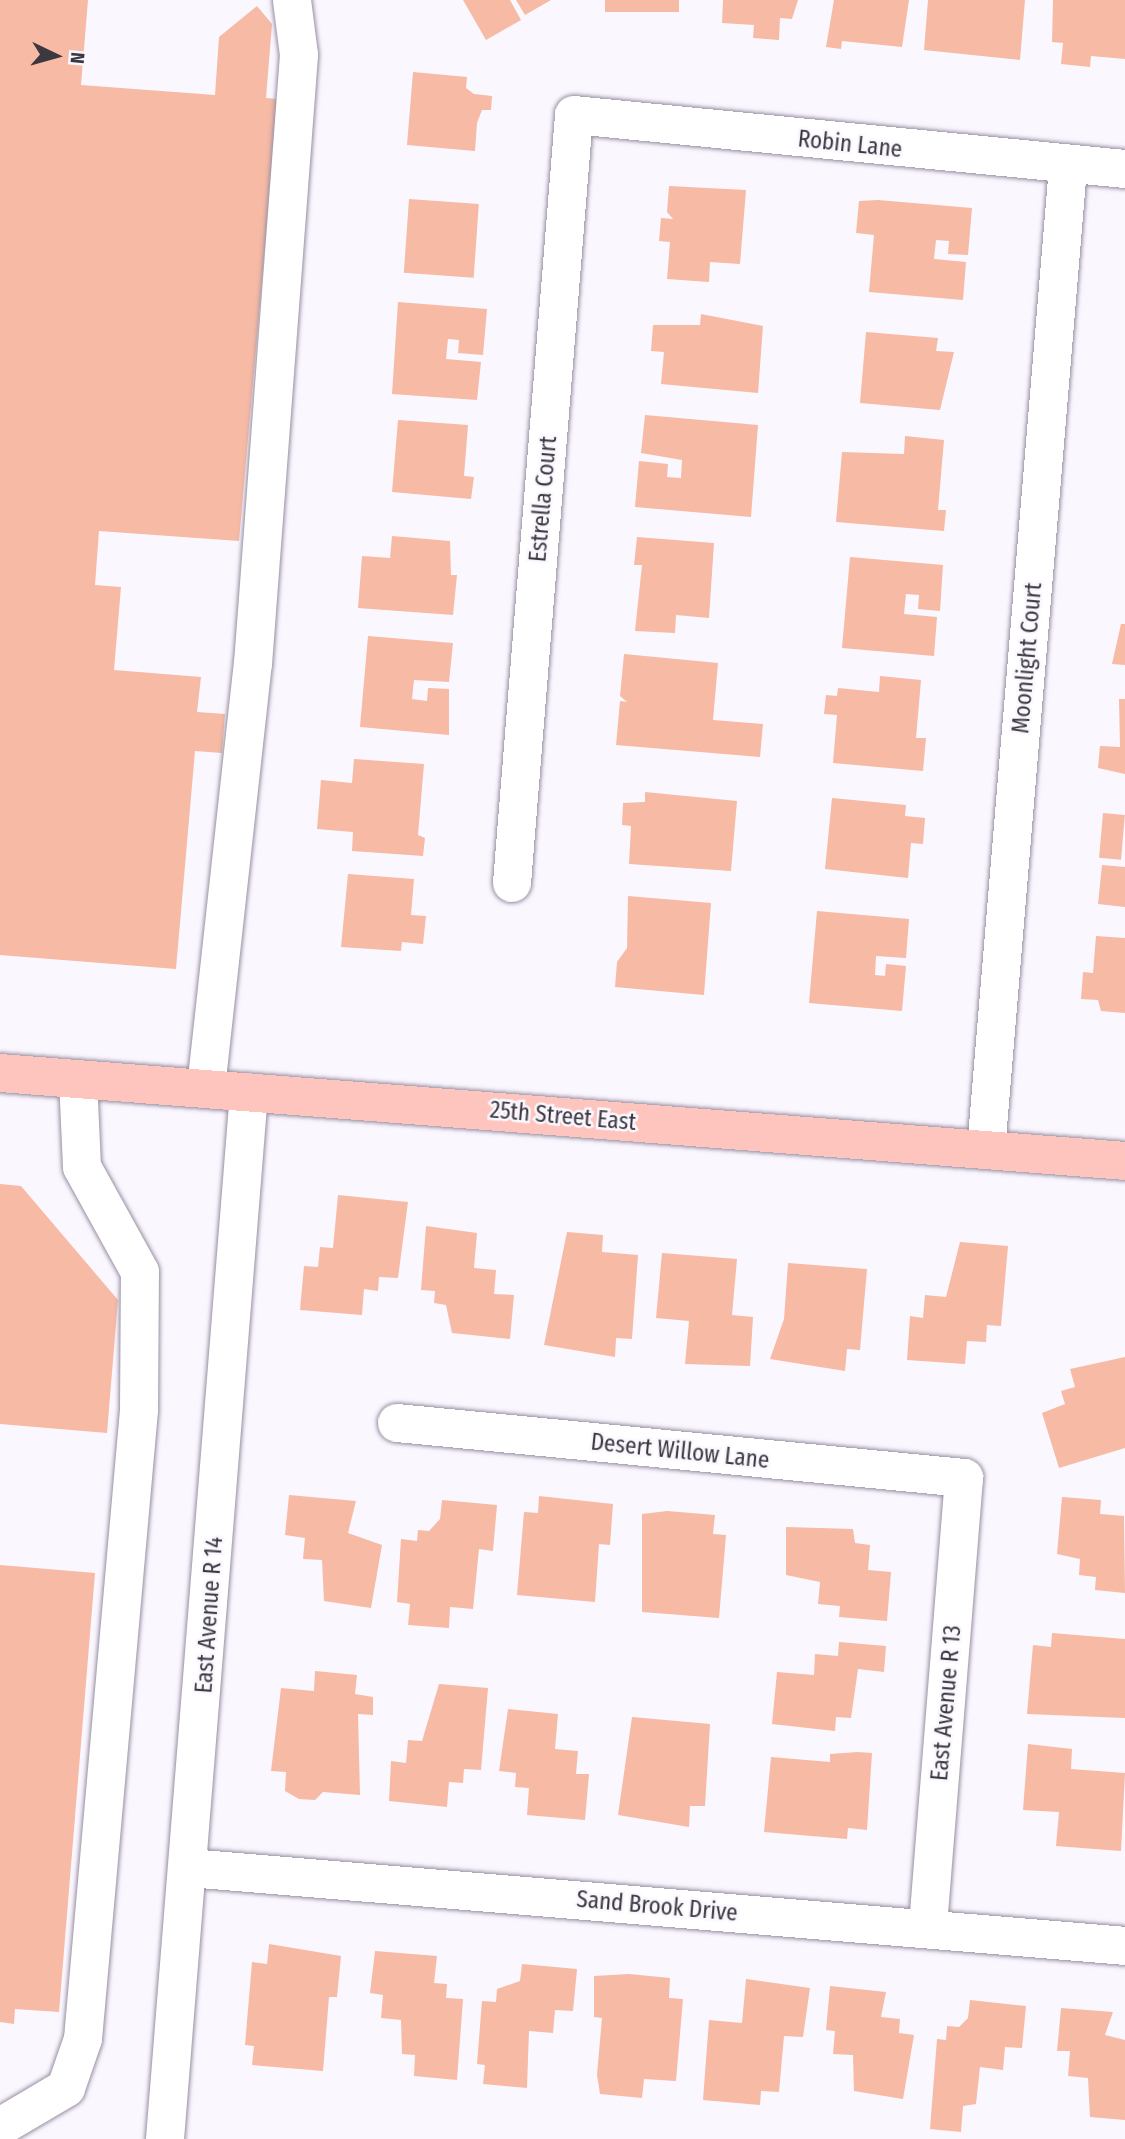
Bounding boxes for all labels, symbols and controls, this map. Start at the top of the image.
north arrow [21,21,91,91]
text: N [65,51,89,65]
street label: Robin Lane [797,125,903,163]
street label: Estrella Court [524,435,562,563]
street label: Moonlight Court [1007,581,1047,735]
street label: 25th Street East [489,1096,637,1136]
street label: Desert Willow Lane [589,1428,771,1474]
street label: East Avenue R 14 [190,1536,228,1694]
street label: East Avenue R 13 [925,1624,967,1782]
street label: Sand Brook Drive [575,1885,739,1927]

